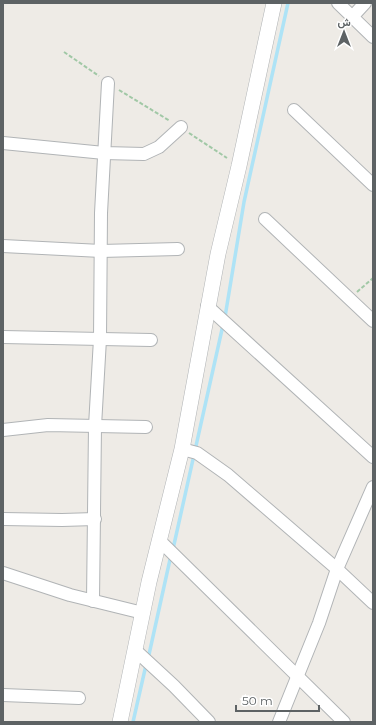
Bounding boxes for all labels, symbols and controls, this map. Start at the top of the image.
north arrow [324,12,364,52]
text: ش [337,15,351,29]
scale bar [236,687,319,713]
text: 50 m [242,693,273,708]

